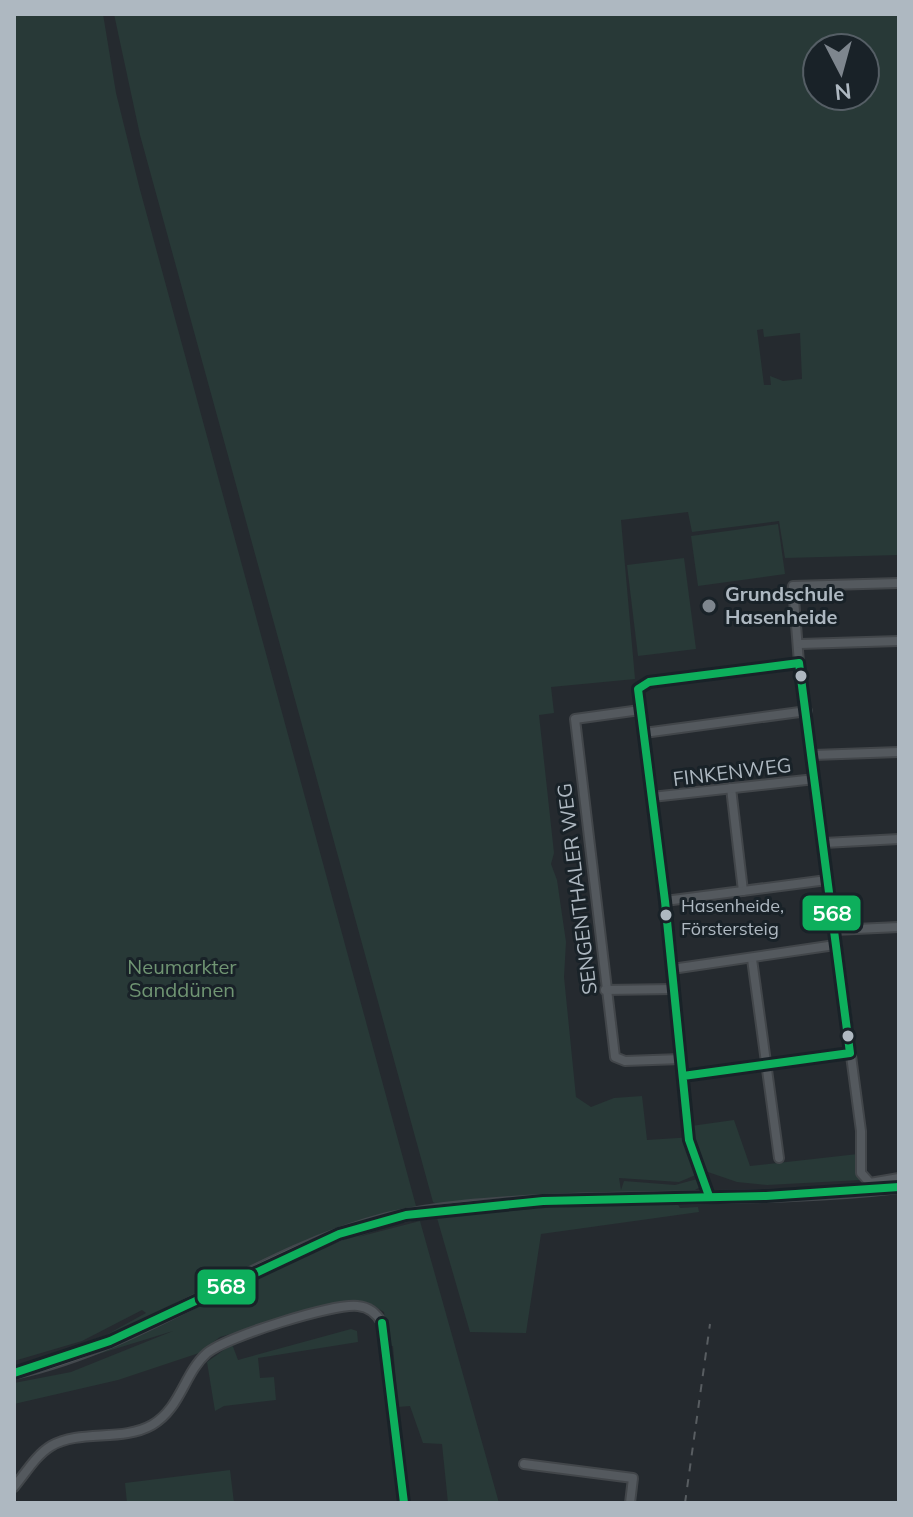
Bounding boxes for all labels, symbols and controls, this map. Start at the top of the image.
north arrow [801,32,881,112]
text: N [833,77,853,107]
place label: Grundschule Hasenheide [725,581,844,629]
marker: Grundschule Hasenheide [700,597,718,615]
unlabelled marker [793,668,809,684]
street label: FINKENWEG [671,752,793,791]
street label: SENGENTHALER WEG [551,782,602,996]
place label: Hasenheide, Förstersteig [681,894,784,940]
line badge: 568 [801,894,862,932]
text: 568 [812,899,852,927]
marker: Hasenheide, Förstersteig [658,907,674,923]
park label: Neumarkter Sanddünen [127,954,237,1002]
unlabelled marker [840,1028,856,1044]
line badge: 568 [196,1268,257,1306]
text: 568 [206,1272,246,1300]

